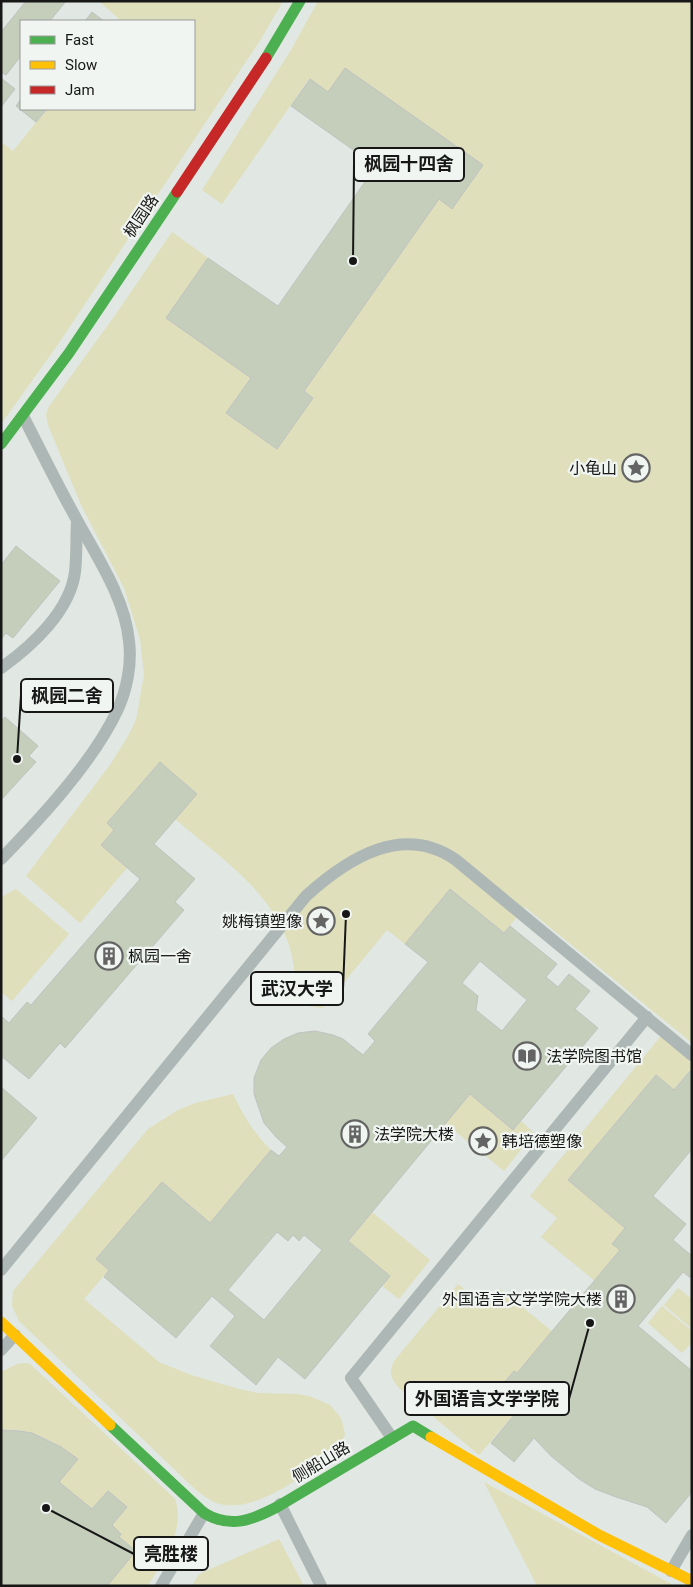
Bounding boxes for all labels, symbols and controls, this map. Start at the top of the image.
legend [20,20,195,110]
text: Fast [65,31,94,49]
text: Slow [65,56,97,74]
text: Jam [65,81,95,99]
callout: 枫园十四舍 [354,148,464,181]
text: 枫园十四舍 [364,153,454,174]
street label: 枫园路 [120,191,162,241]
place icon: 小龟山 [621,453,651,483]
place label: 小龟山 [569,459,617,478]
callout: 枫园二舍 [21,679,113,712]
text: 枫园二舍 [31,685,103,706]
place icon: 姚梅镇塑像 [306,906,336,936]
place label: 姚梅镇塑像 [222,912,302,931]
building icon: 枫园一舍 [94,941,124,971]
place label: 枫园一舍 [128,947,192,966]
callout: 武汉大学 [251,972,343,1005]
text: 武汉大学 [261,978,333,999]
library icon: 法学院图书馆 [512,1041,542,1071]
place label: 法学院图书馆 [546,1047,642,1066]
building icon: 法学院大楼 [340,1119,370,1149]
place label: 法学院大楼 [374,1125,454,1144]
place icon: 韩培德塑像 [468,1126,498,1156]
place label: 韩培德塑像 [502,1132,582,1151]
building icon: 外国语言文学学院大楼 [606,1284,636,1314]
place label: 外国语言文学学院大楼 [442,1290,602,1309]
callout: 外国语言文学学院 [405,1382,569,1415]
text: 外国语言文学学院 [415,1388,559,1409]
street label: 侧船山路 [289,1437,353,1487]
callout: 亮胜楼 [134,1537,208,1570]
text: 亮胜楼 [144,1543,198,1564]

